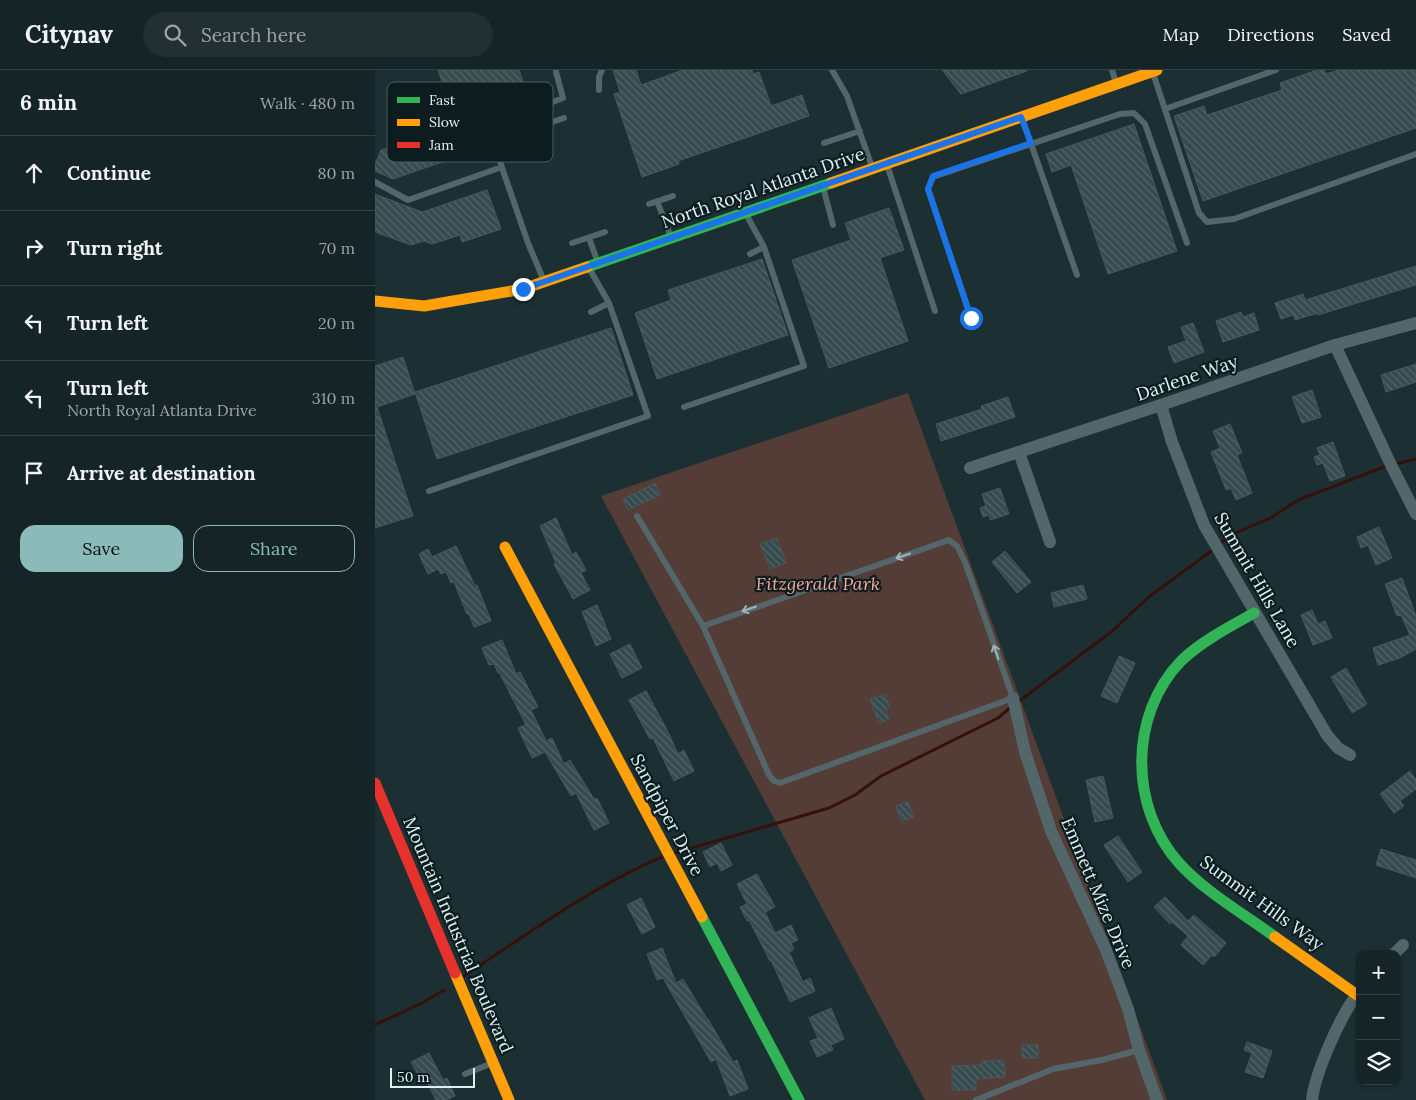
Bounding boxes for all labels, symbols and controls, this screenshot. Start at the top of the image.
search box [143,12,493,57]
text: Citynav [25,19,113,50]
icon: search [161,21,189,49]
text: Search here [201,23,306,47]
text: Map [1163,23,1199,46]
text: Directions [1227,23,1314,46]
text: Saved [1342,23,1391,46]
legend [387,82,553,162]
text: 6 min [20,89,77,116]
text: Fast [429,91,456,109]
text: Walk · 480 m [260,93,355,113]
text: Slow [429,113,461,131]
text: Jam [428,136,454,154]
street label: North Royal Atlanta Drive [658,142,868,233]
icon: ahead [20,159,48,187]
text: Continue [67,161,151,185]
text: 80 m [318,163,355,183]
icon: right [20,234,48,262]
text: Turn right [67,236,163,260]
text: 70 m [319,238,355,258]
route end [512,278,535,301]
route start [960,307,983,330]
icon: left [20,309,48,337]
text: Turn left [67,311,148,335]
text: 20 m [318,313,355,333]
street label: Darlene Way [1133,349,1241,406]
text: Turn left [67,376,148,400]
icon: left [20,384,48,412]
text: 310 m [312,388,355,408]
text: North Royal Atlanta Drive [67,400,257,420]
icon: arrive [20,459,48,487]
text: Arrive at destination [67,461,256,485]
street label: Summit Hills Lane [1209,508,1306,652]
button: Save [20,525,183,572]
button: Share [193,525,355,572]
one-way arrow [896,552,911,561]
park label: Fitzgerald Park [756,572,880,595]
one-way arrow [742,605,758,614]
one-way arrow [991,644,1001,660]
street label: Sandpiper Drive [626,750,709,880]
street label: Mountain Industrial Boulevard [398,813,519,1057]
street label: Emmett Mize Drive [1056,814,1141,972]
street label: Summit Hills Way [1196,850,1329,956]
map controls [1356,950,1401,1085]
button: + [1356,950,1401,995]
button: − [1356,995,1401,1040]
button: layers [1356,1040,1401,1085]
scale bar [390,1065,475,1088]
text: 50 m [397,1068,430,1086]

